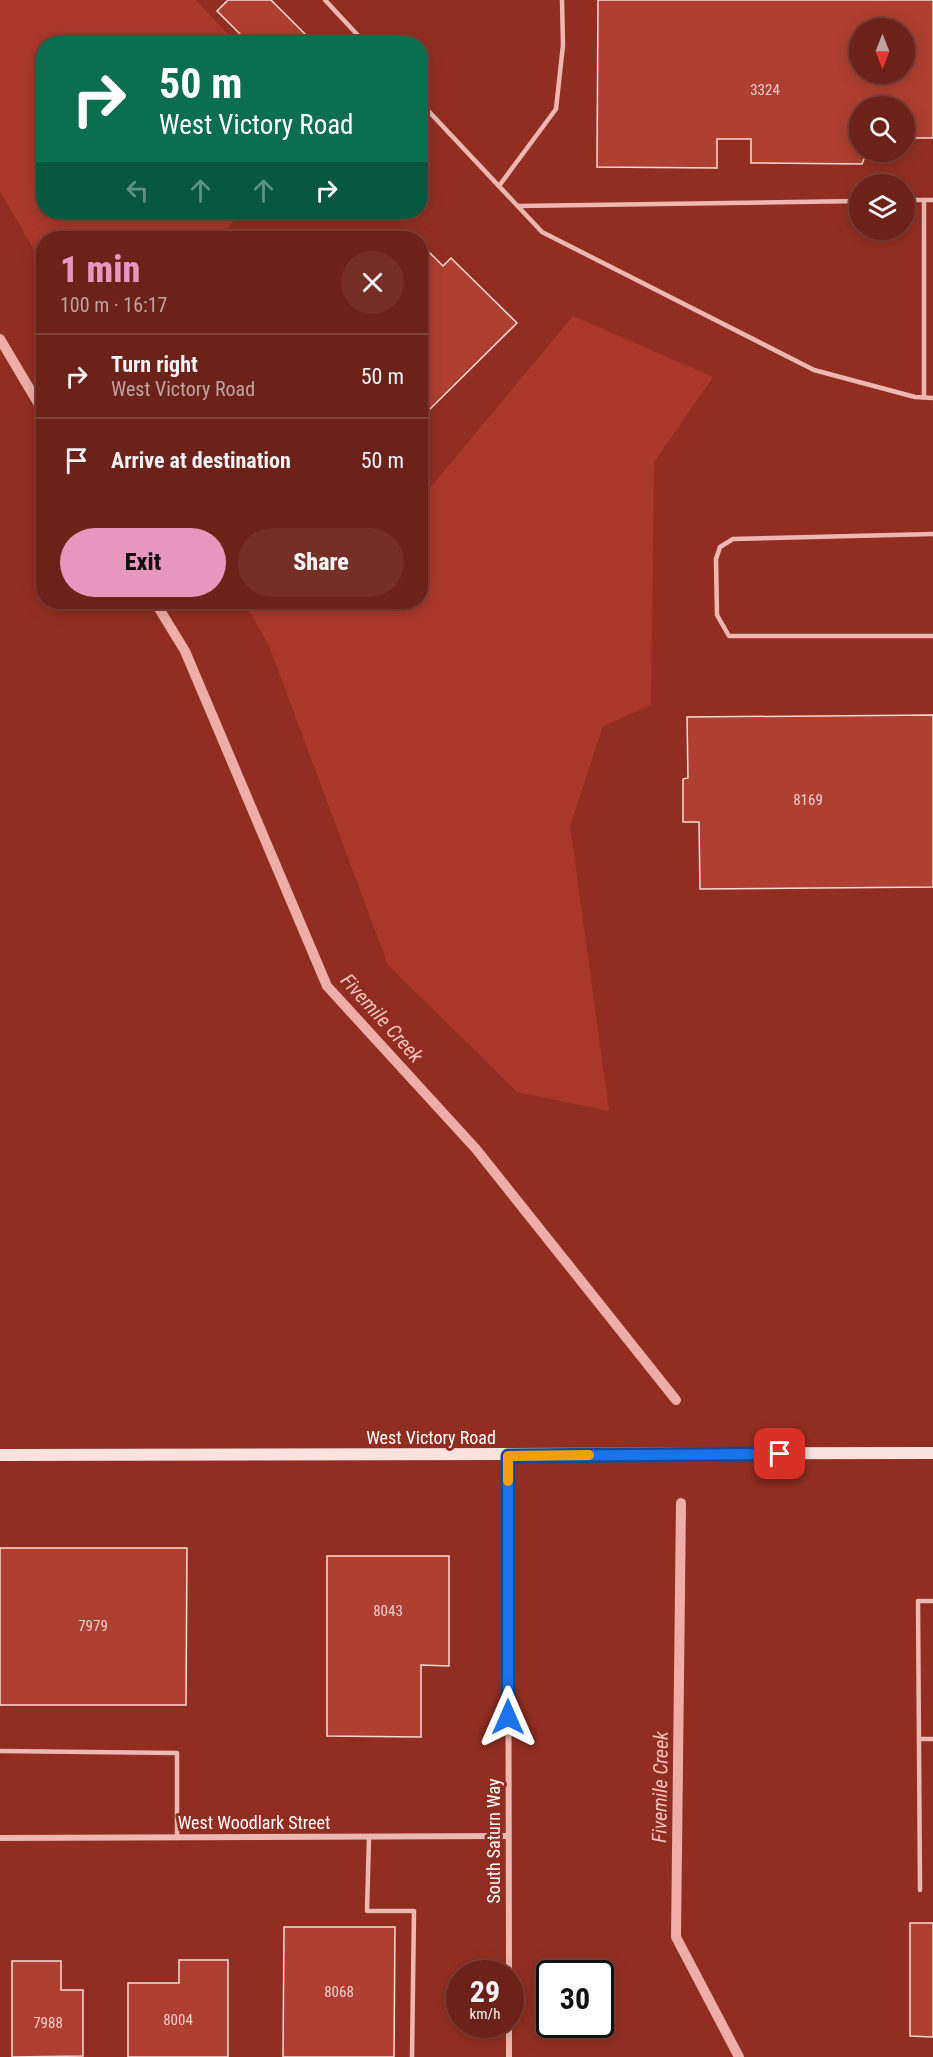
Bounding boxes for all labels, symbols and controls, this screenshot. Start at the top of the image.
north arrow [849,18,915,84]
map controls [849,18,915,240]
text: 50 m [159,59,242,108]
icon: right [60,60,138,138]
house number: 3324 [750,81,780,99]
button: search [849,96,915,162]
text: West Victory Road [159,109,354,141]
icon: left [121,174,154,207]
icon: ahead [184,174,217,207]
icon: ahead [247,174,280,207]
icon: right [310,174,343,207]
button: layers [849,174,915,240]
text: 1 min [60,249,140,291]
button: close [341,251,404,314]
text: 100 m · 16:17 [60,293,167,317]
text: Turn right [111,352,198,377]
icon: right [60,360,93,393]
text: 50 m [361,364,404,389]
text: West Victory Road [111,377,255,401]
icon: arrive [60,444,93,477]
text: Arrive at destination [111,448,291,473]
text: 50 m [361,448,404,473]
button: Exit [60,528,226,597]
button: Share [238,528,404,597]
house number: 8169 [793,791,823,809]
water label: Fivemile Creek [336,968,429,1069]
street label: West Victory Road [366,1427,496,1448]
pin [754,1428,805,1479]
icon: arrive [763,1437,796,1470]
house number: 8043 [373,1602,403,1620]
house number: 7979 [78,1617,108,1635]
position arrow [476,1685,540,1749]
water label: Fivemile Creek [647,1730,673,1843]
street label: South Saturn Way [483,1778,504,1903]
street label: West Woodlark Street [178,1812,330,1833]
speed limit sign: 30 [536,1960,614,2038]
text: 29 [470,1974,500,2009]
house number: 8068 [324,1983,354,2001]
text: km/h [470,2005,500,2023]
house number: 8004 [163,2011,193,2029]
house number: 7988 [33,2014,63,2032]

